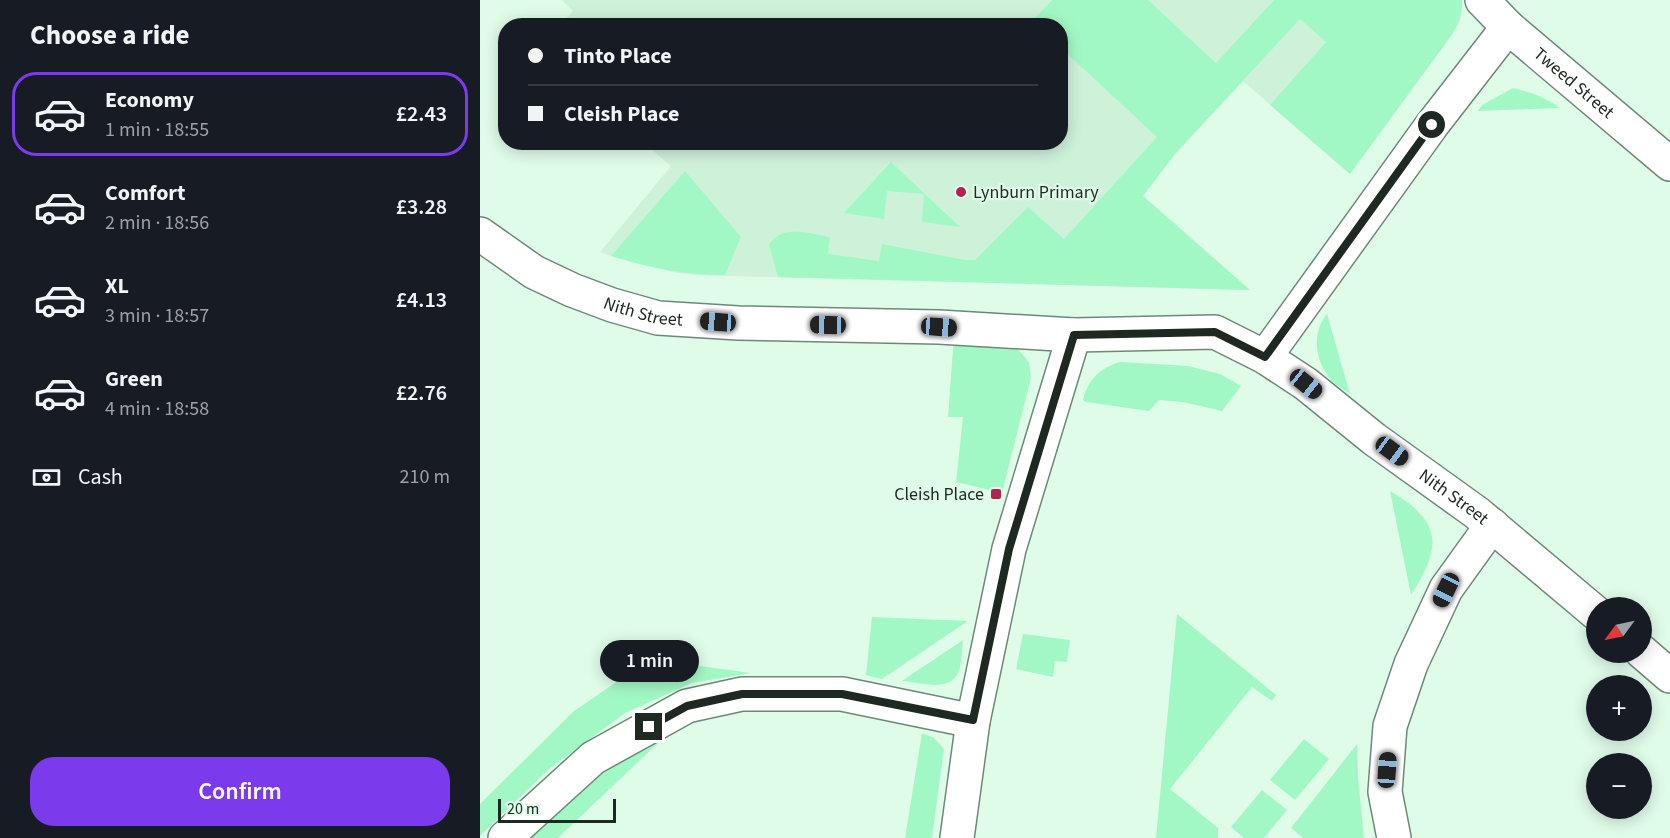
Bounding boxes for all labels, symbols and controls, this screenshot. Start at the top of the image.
text: Choose a ride [30,16,190,55]
text: Tinto Place [564,40,672,72]
street label: Tweed Street [1528,42,1619,125]
text: Economy [105,84,194,116]
icon: car [33,87,87,141]
text: £2.43 [396,98,447,130]
text: Cleish Place [564,98,679,130]
route start [1418,111,1445,138]
text: 1 min · 18:55 [105,116,209,144]
text: Comfort [105,177,186,209]
icon: car [33,180,87,234]
place label: Lynburn Primary [973,180,1099,205]
marker: Lynburn Primary [954,185,968,199]
text: £3.28 [396,191,447,223]
text: 2 min · 18:56 [105,209,209,237]
text: XL [105,270,129,302]
icon: car [33,273,87,327]
text: £4.13 [396,284,447,316]
street label: Nith Street [600,291,683,333]
text: 3 min · 18:57 [105,302,209,330]
car [699,312,737,332]
car [810,316,846,334]
car [920,317,958,337]
text: Green [105,363,163,395]
icon: car [33,366,87,420]
car [1286,366,1326,402]
text: £2.76 [396,377,447,409]
text: 4 min · 18:58 [105,395,209,423]
car [1372,433,1412,469]
icon: cash [30,461,63,494]
text: Cash [78,461,123,493]
text: 210 m [400,463,450,491]
street label: Nith Street [1414,463,1494,531]
place label: Cleish Place [894,482,984,507]
marker: Cleish Place [989,487,1003,501]
car [1430,570,1462,610]
north arrow [1586,597,1652,663]
map controls [1586,597,1652,819]
callout: 1 min [600,640,699,682]
text: 1 min [626,647,673,675]
button: + [1586,675,1652,741]
route end [635,713,662,740]
car [1377,751,1397,789]
button: − [1586,753,1652,819]
button: Confirm [30,757,450,826]
scale bar [498,796,616,824]
text: 20 m [507,798,539,820]

